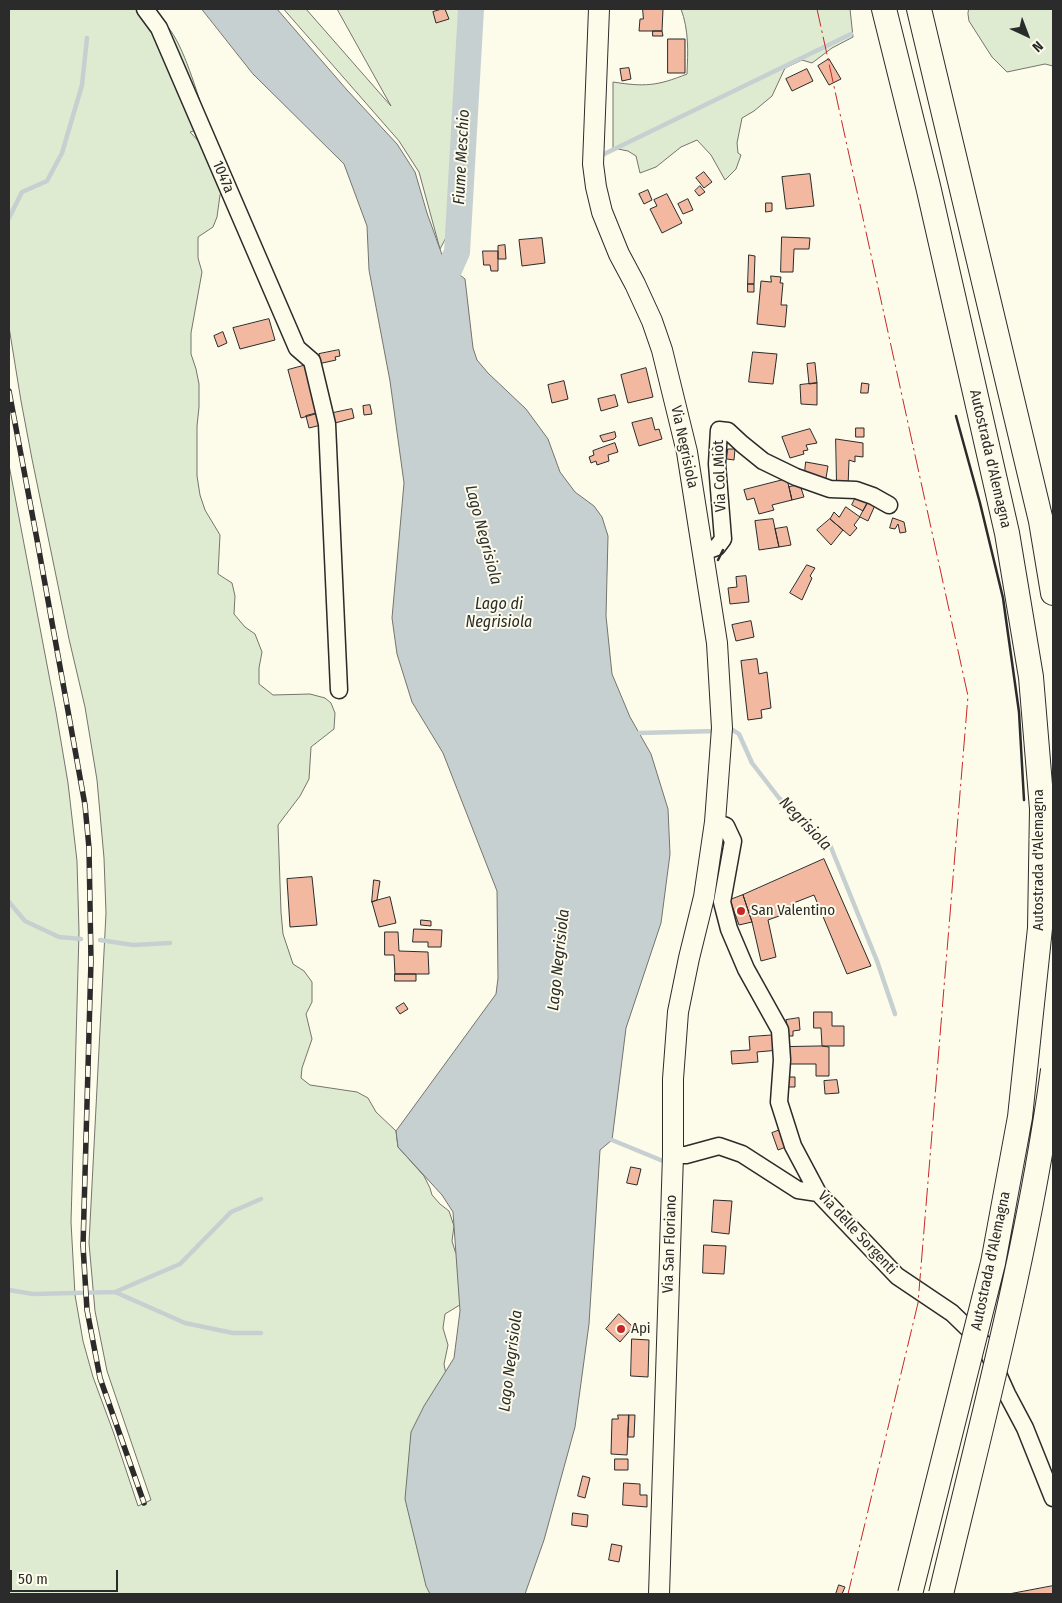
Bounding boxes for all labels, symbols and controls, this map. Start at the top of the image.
north arrow [1002,10,1052,60]
text: N [1029,37,1046,55]
water label: Fiume Meschio [450,109,474,205]
street label: 1047a [208,158,238,196]
street label: Autostrada d'Alemagna [965,388,1015,530]
street label: Via Negrisiola [666,404,702,490]
street label: Via Col Miòt [710,440,730,512]
water label: Lago Negrisiola [461,483,505,587]
water label: Lago di Negrisiola [466,595,532,633]
street label: Autostrada d'Alemagna [1030,789,1048,931]
water label: Negrisiola [775,793,835,855]
place label: San Valentino [751,902,835,920]
marker: San Valentino [735,905,747,917]
water label: Lago Negrisiola [544,908,574,1012]
street label: Via delle Sorgenti [814,1187,900,1279]
street label: Autostrada d'Alemagna [967,1190,1015,1332]
street label: Via San Floriano [659,1194,681,1294]
water label: Lago Negrisiola [495,1309,527,1413]
place label: Api [631,1320,651,1338]
marker: Api [615,1323,627,1335]
scale bar [12,1560,120,1592]
text: 50 m [18,1570,48,1588]

